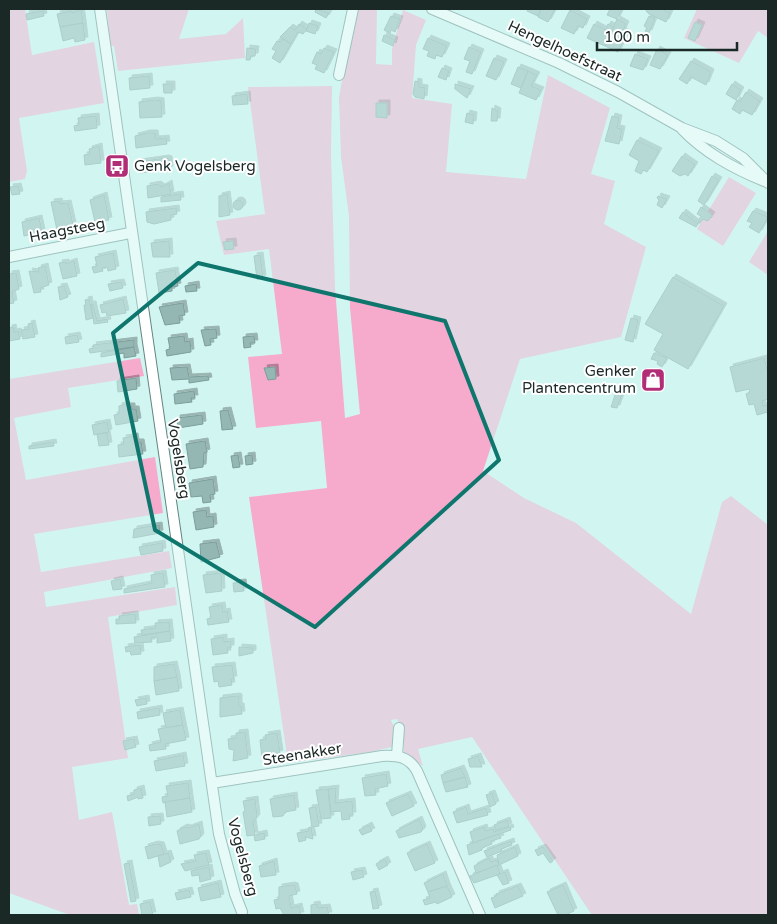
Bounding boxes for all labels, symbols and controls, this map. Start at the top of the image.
street label: Hengelhoefstraat [505,17,625,85]
scale bar [597,20,737,52]
text: 100 m [604,28,650,46]
bus stop icon: Genk Vogelsberg [104,153,130,179]
place label: Genk Vogelsberg [134,157,256,175]
street label: Haagsteeg [28,214,106,246]
place label: Genker Plantencentrum [522,362,636,397]
shop icon: Genker Plantencentrum [640,367,666,393]
street label: Vogelsberg [164,418,194,500]
street label: Steenakker [261,739,343,769]
street label: Vogelsberg [224,816,262,898]

